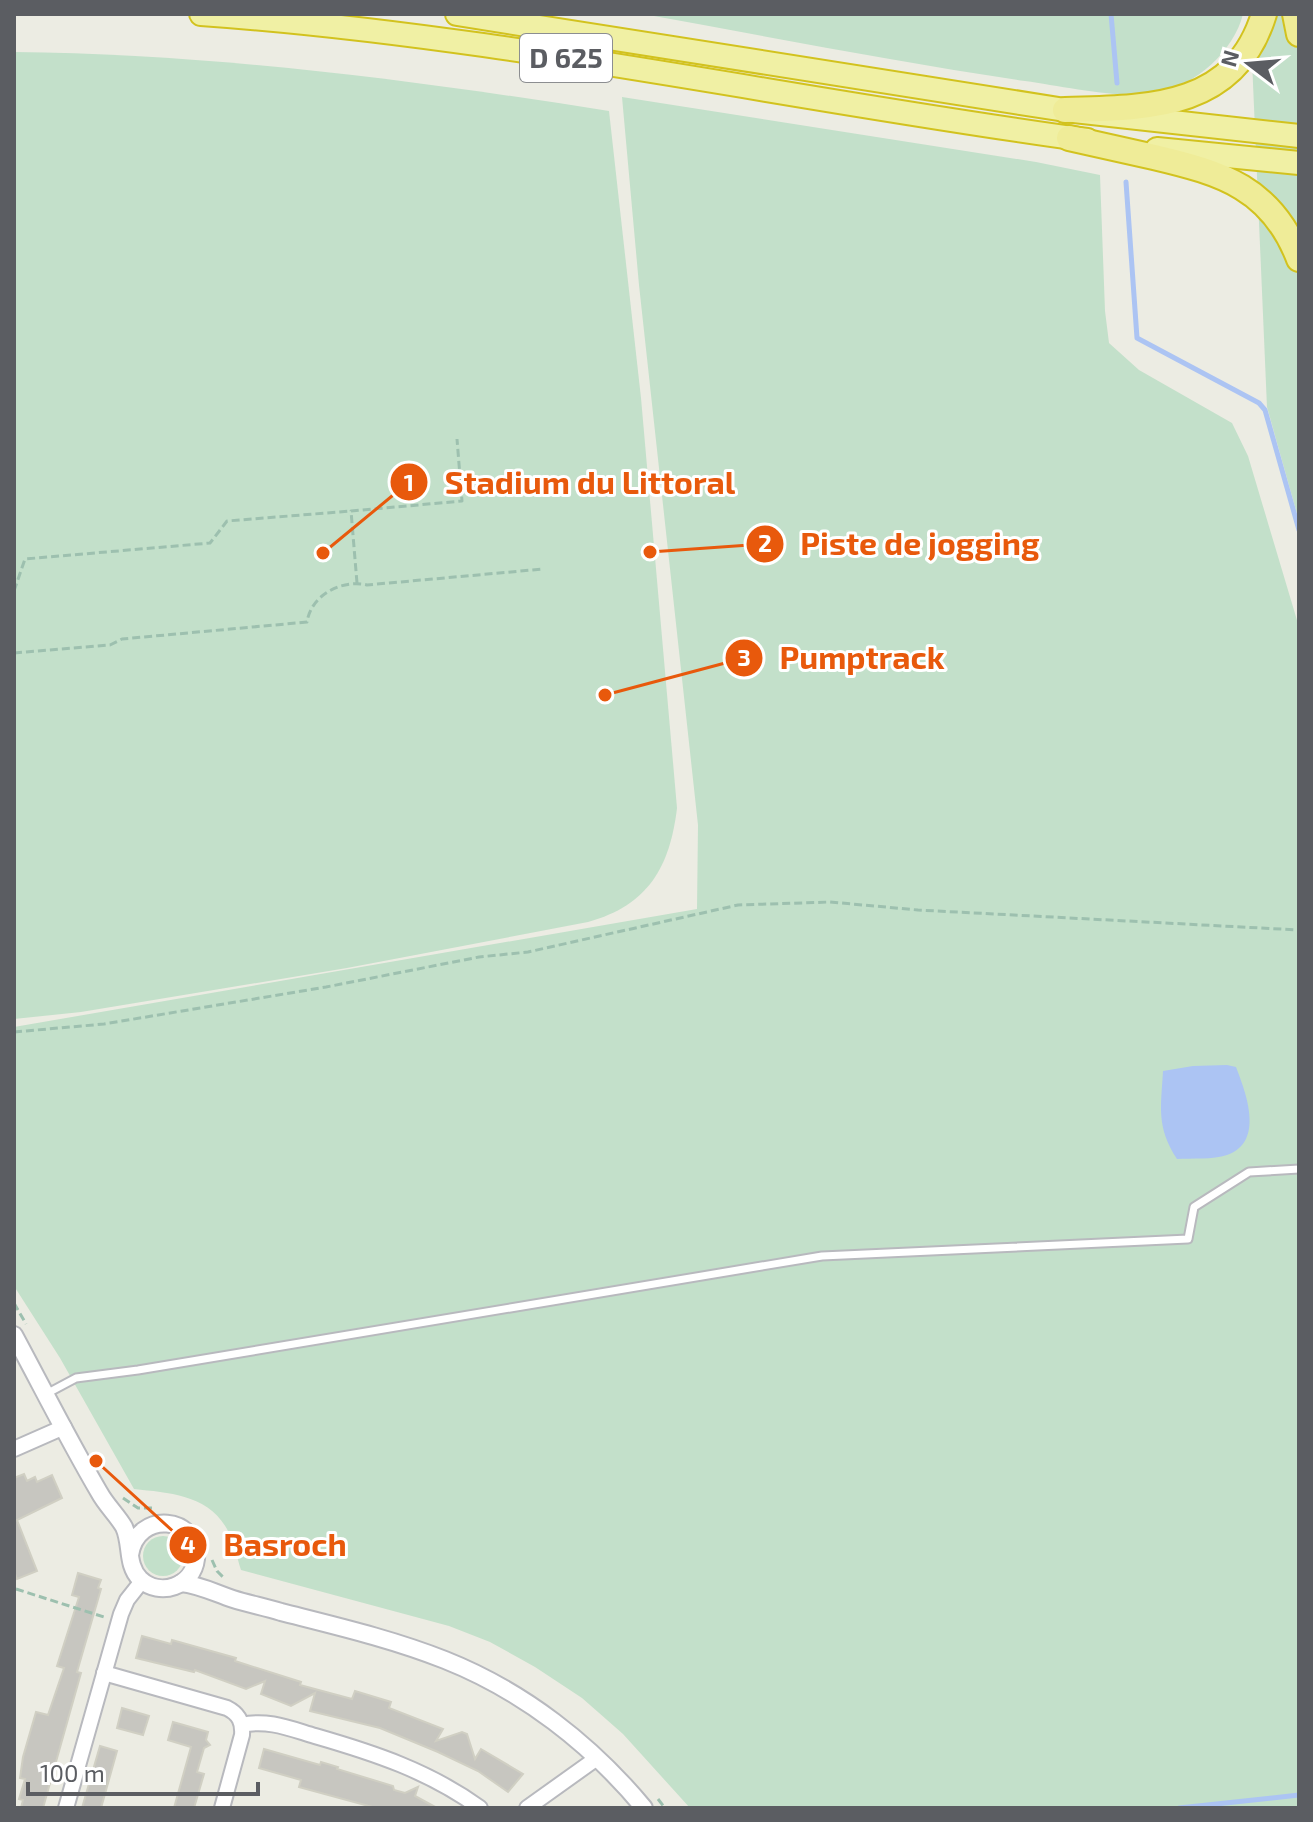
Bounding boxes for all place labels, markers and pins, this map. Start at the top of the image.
callout: Stadium du Littoral [389,454,751,510]
callout: Piste de jogging [745,516,1056,572]
callout: Pumptrack [724,630,961,686]
callout: Basroch [168,1517,363,1573]

